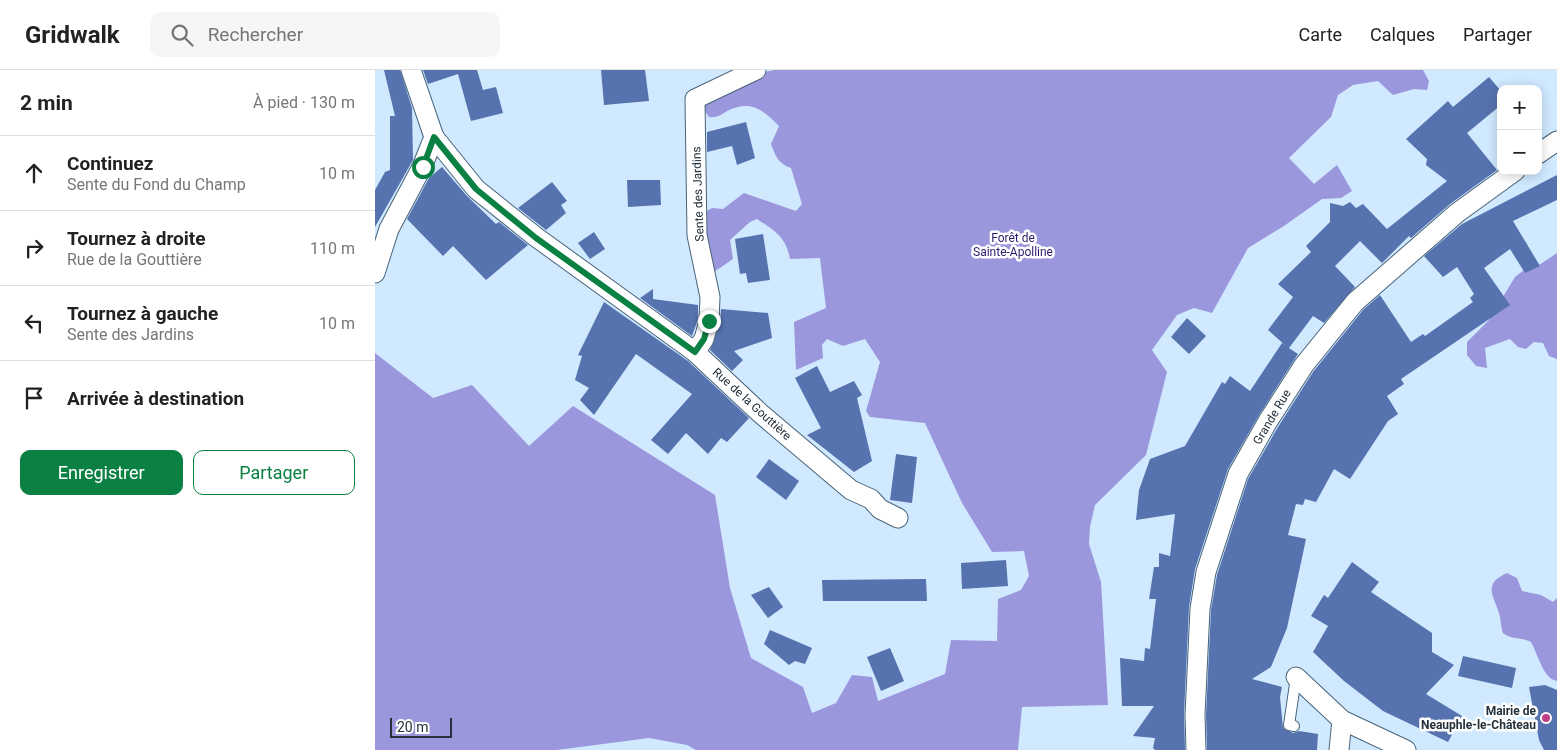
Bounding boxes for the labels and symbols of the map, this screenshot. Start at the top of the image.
street label: Sente des Jardins [689,146,707,242]
route start [412,156,435,179]
park label: Forêt de Sainte-Apolline [973,231,1053,259]
route end [698,310,721,333]
street label: Rue de la Gouttière [710,365,794,443]
street label: Grande Rue [1250,387,1294,447]
place label: Mairie de Neauphle-le-Château [1421,704,1537,732]
marker: Mairie de Neauphle-le-Château [1540,712,1552,724]
scale bar [390,715,453,738]

